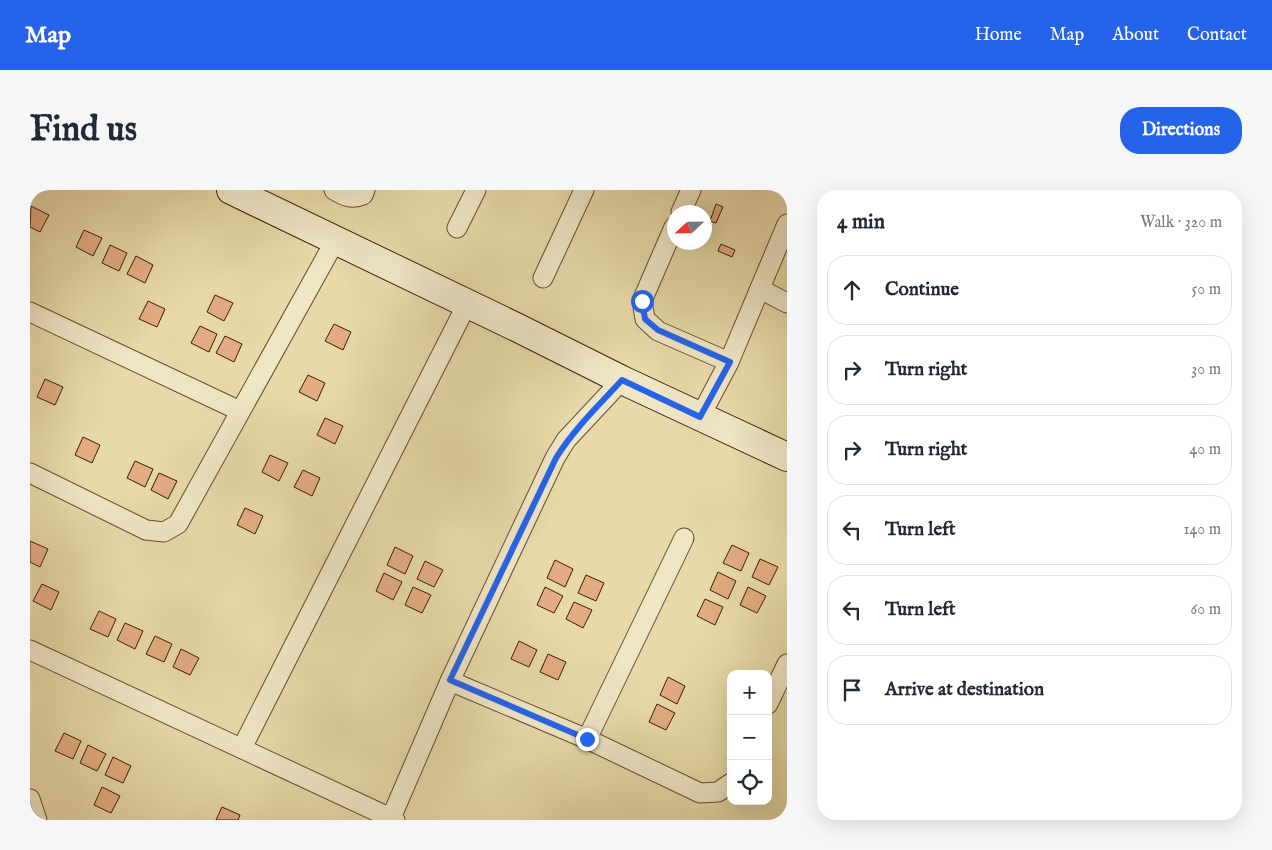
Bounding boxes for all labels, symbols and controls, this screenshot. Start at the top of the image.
text: Map [25,20,71,51]
text: Home [975,24,1022,47]
text: Map [1050,24,1084,47]
text: About [1112,24,1159,47]
text: Contact [1187,24,1247,47]
button: Directions [1120,107,1242,154]
text: Find us [30,108,137,153]
north arrow [667,205,712,250]
text: 4 min [837,209,885,236]
text: Walk · 320 m [1140,213,1222,233]
icon: ahead [838,276,866,304]
text: Continue [885,278,959,302]
text: 50 m [1192,280,1221,300]
route start [631,290,654,313]
icon: right [838,356,866,384]
text: Turn right [885,358,967,382]
text: 30 m [1191,360,1221,380]
icon: right [838,436,866,464]
text: Turn right [885,438,967,462]
text: 40 m [1189,440,1221,460]
icon: left [838,516,866,544]
text: Turn left [885,518,956,542]
text: 140 m [1183,520,1221,540]
icon: left [838,596,866,624]
text: Turn left [885,598,956,622]
text: 60 m [1191,600,1221,620]
map controls [727,670,772,805]
button: + [727,670,772,715]
icon: arrive [838,676,866,704]
text: Arrive at destination [885,678,1044,702]
button: − [727,715,772,760]
route end [576,728,599,751]
button: locate [727,760,772,805]

